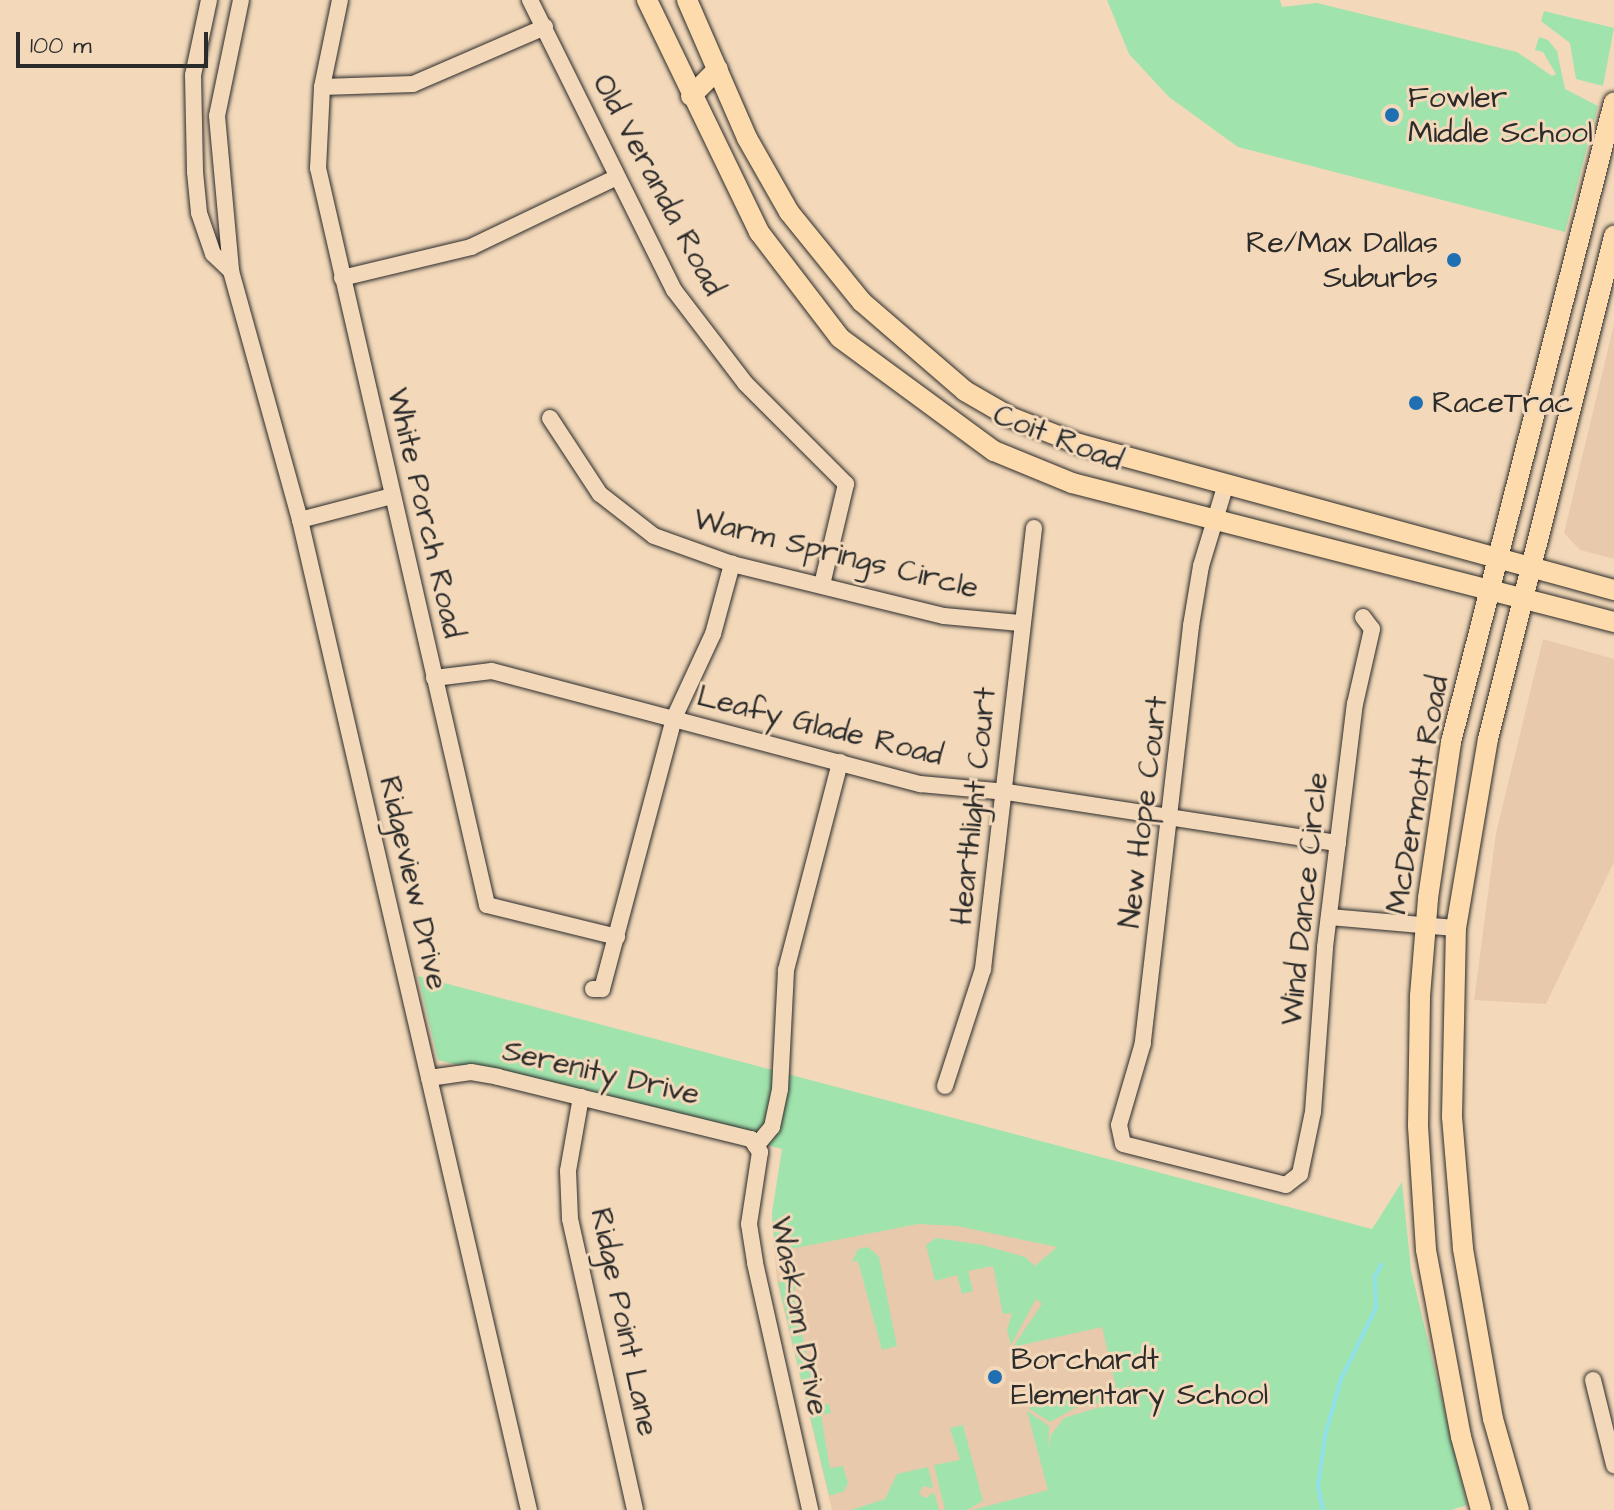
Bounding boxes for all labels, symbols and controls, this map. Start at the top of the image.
scale bar [20,16,212,66]
text: 100 m [30,29,92,63]
street label: Old Veranda Road [584,68,732,302]
place label: Fowler Middle School [1408,80,1593,150]
marker: Fowler Middle School [1383,106,1401,124]
place label: Re/Max Dallas Suburbs [1246,225,1438,296]
marker: Re/Max Dallas Suburbs [1445,251,1463,269]
street label: White Porch Road [379,385,471,641]
place label: RaceTrac [1432,385,1573,421]
marker: RaceTrac [1407,394,1425,412]
street label: Coit Road [988,397,1128,479]
street label: Warm Springs Circle [690,501,982,607]
street label: McDermott Road [1379,673,1457,917]
street label: Leafy Glade Road [693,678,947,774]
street label: Hearthlight Court [944,685,1004,927]
street label: New Hope Court [1112,694,1176,930]
street label: Wind Dance Circle [1274,771,1336,1027]
street label: Ridgeview Drive [371,773,455,993]
street label: Serenity Drive [499,1033,703,1113]
street label: Ridge Point Lane [582,1205,666,1439]
street label: Waskom Drive [762,1214,836,1418]
place label: Borchardt Elementary School [1011,1342,1268,1412]
marker: Borchardt Elementary School [986,1368,1004,1386]

